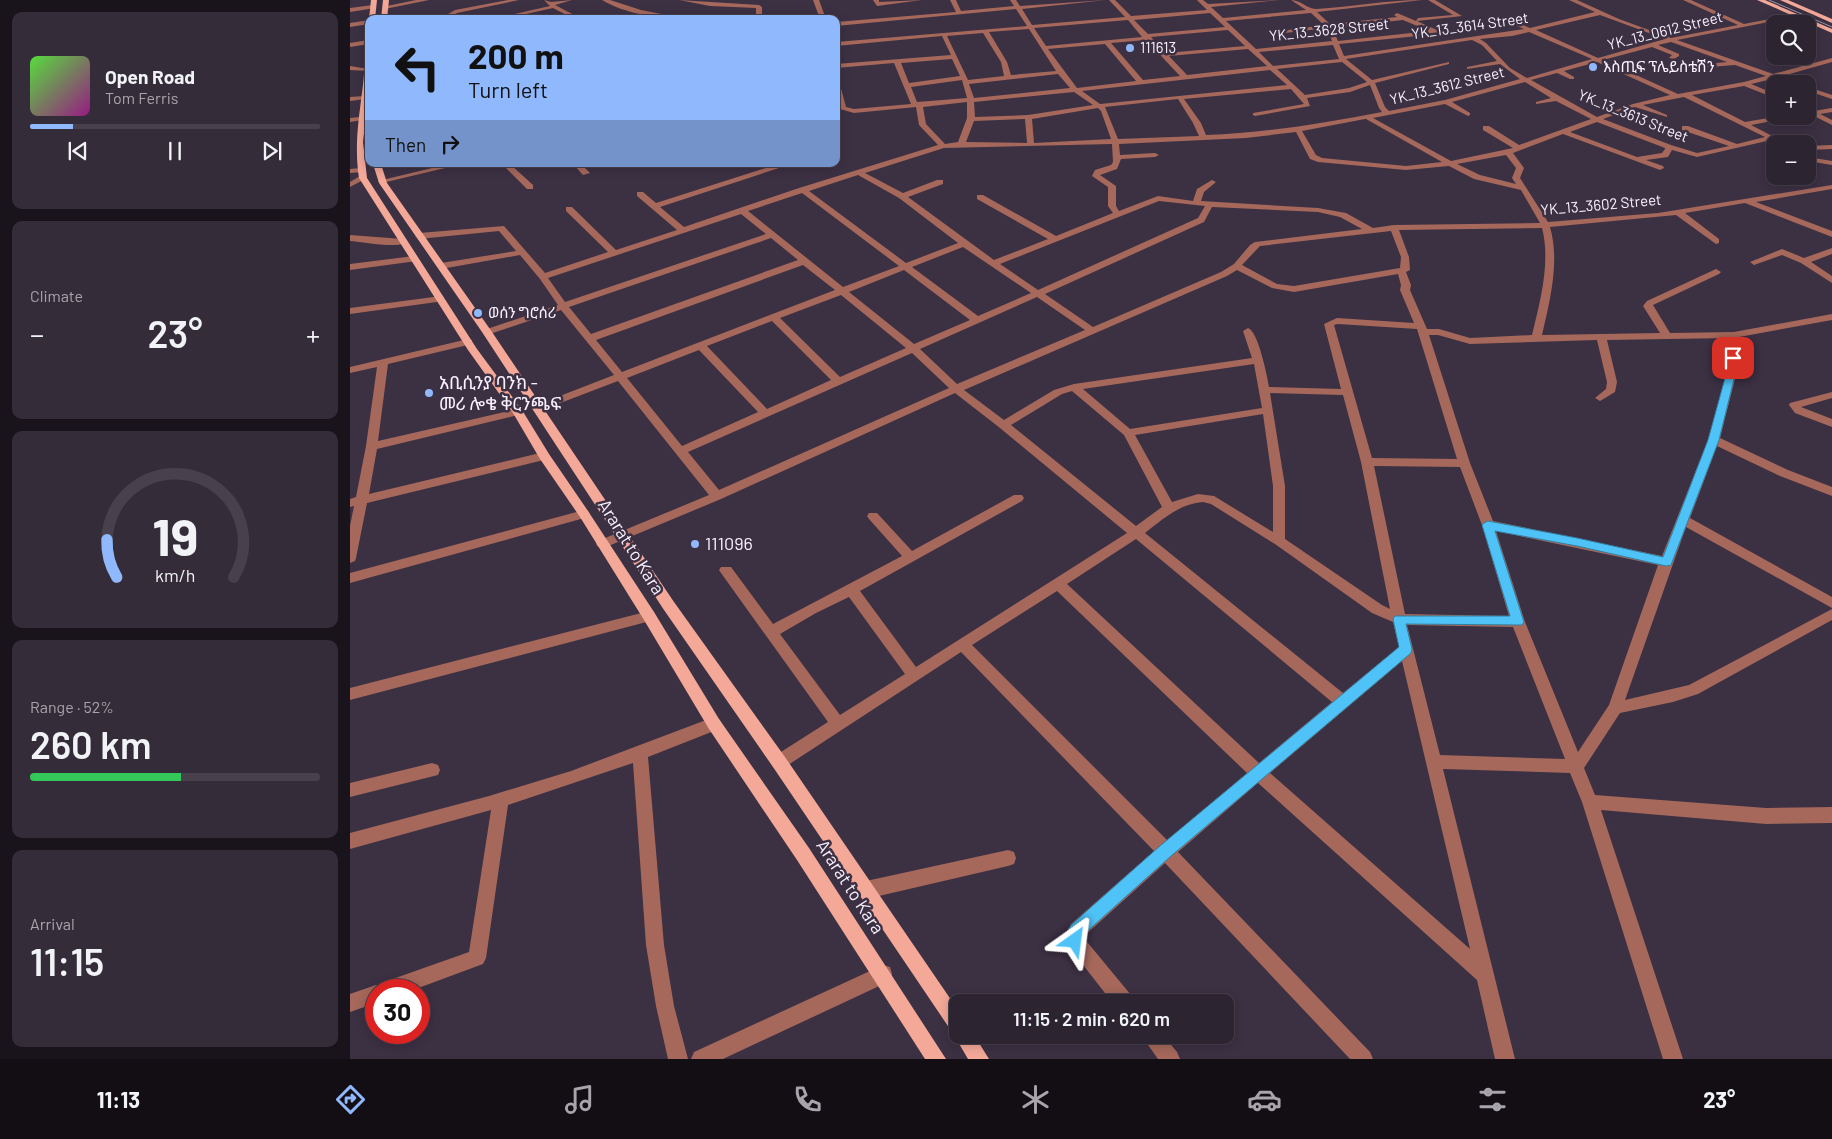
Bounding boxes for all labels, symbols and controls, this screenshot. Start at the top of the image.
street label: YK_13_0612 Street [1605,7,1724,53]
street label: YK_13_3614 Street [1410,8,1529,42]
street label: YK_13_3628 Street [1268,14,1390,44]
map controls [1766,15,1816,185]
button: search [1766,15,1816,65]
text: 200 m [468,34,564,76]
icon: left [385,35,450,100]
place label: 111613 [1140,38,1176,56]
marker: 111613 [1124,42,1136,54]
place label: እስጢፍ ፕሌይስቴሽን [1603,57,1715,75]
marker: እስጢፍ ፕሌይስቴሽን [1587,61,1599,73]
street label: YK_13_3612 Street [1388,62,1506,108]
text: Open Road [105,65,195,88]
button: + [1766,75,1816,125]
text: Turn left [468,76,548,102]
street label: YK_13_3613 Street [1576,85,1691,145]
text: Tom Ferris [105,88,179,107]
icon: right [436,130,464,158]
text: Then [385,133,426,156]
button: − [1766,135,1816,185]
icon: previous [64,137,92,165]
icon: pause [161,137,189,165]
icon: next [258,137,286,165]
street label: YK_13_3602 Street [1540,190,1662,218]
text: Climate [30,286,83,305]
place label: ወሰን ግሮሰሪ [488,303,556,321]
marker: ወሰን ግሮሰሪ [472,307,484,319]
text: 23° [147,310,203,356]
text: − [30,317,44,351]
text: + [306,317,320,351]
pin [1712,337,1754,379]
icon: arrive [1719,344,1747,372]
place label: አቢሲንያ ባንክ - መሪ ሎቄ ቅርንጫፍ [439,371,561,414]
marker: አቢሲንያ ባንክ - መሪ ሎቄ ቅርንጫፍ [423,387,435,399]
street label: Ararat to Kara [594,495,670,598]
text: 19 [152,504,198,566]
place label: 111096 [705,532,753,554]
marker: 111096 [689,538,701,550]
text: km/h [155,564,195,586]
text: Range · 52% [30,697,114,716]
text: 260 km [30,721,152,767]
street label: Ararat to Kara [812,835,889,938]
text: Arrival [30,914,75,933]
position arrow [1048,914,1100,966]
text: 11:15 [30,938,104,984]
speed limit sign: 30 [365,979,430,1044]
text: 11:15 · 2 min · 620 m [1013,1007,1170,1030]
icon: directions [333,1082,368,1117]
icon: music [562,1082,597,1117]
icon: phone [790,1082,825,1117]
icon: climate [1018,1082,1053,1117]
icon: car [1247,1082,1282,1117]
icon: filters [1475,1082,1510,1117]
text: 11:13 [97,1086,140,1112]
text: 23° [1703,1086,1735,1112]

